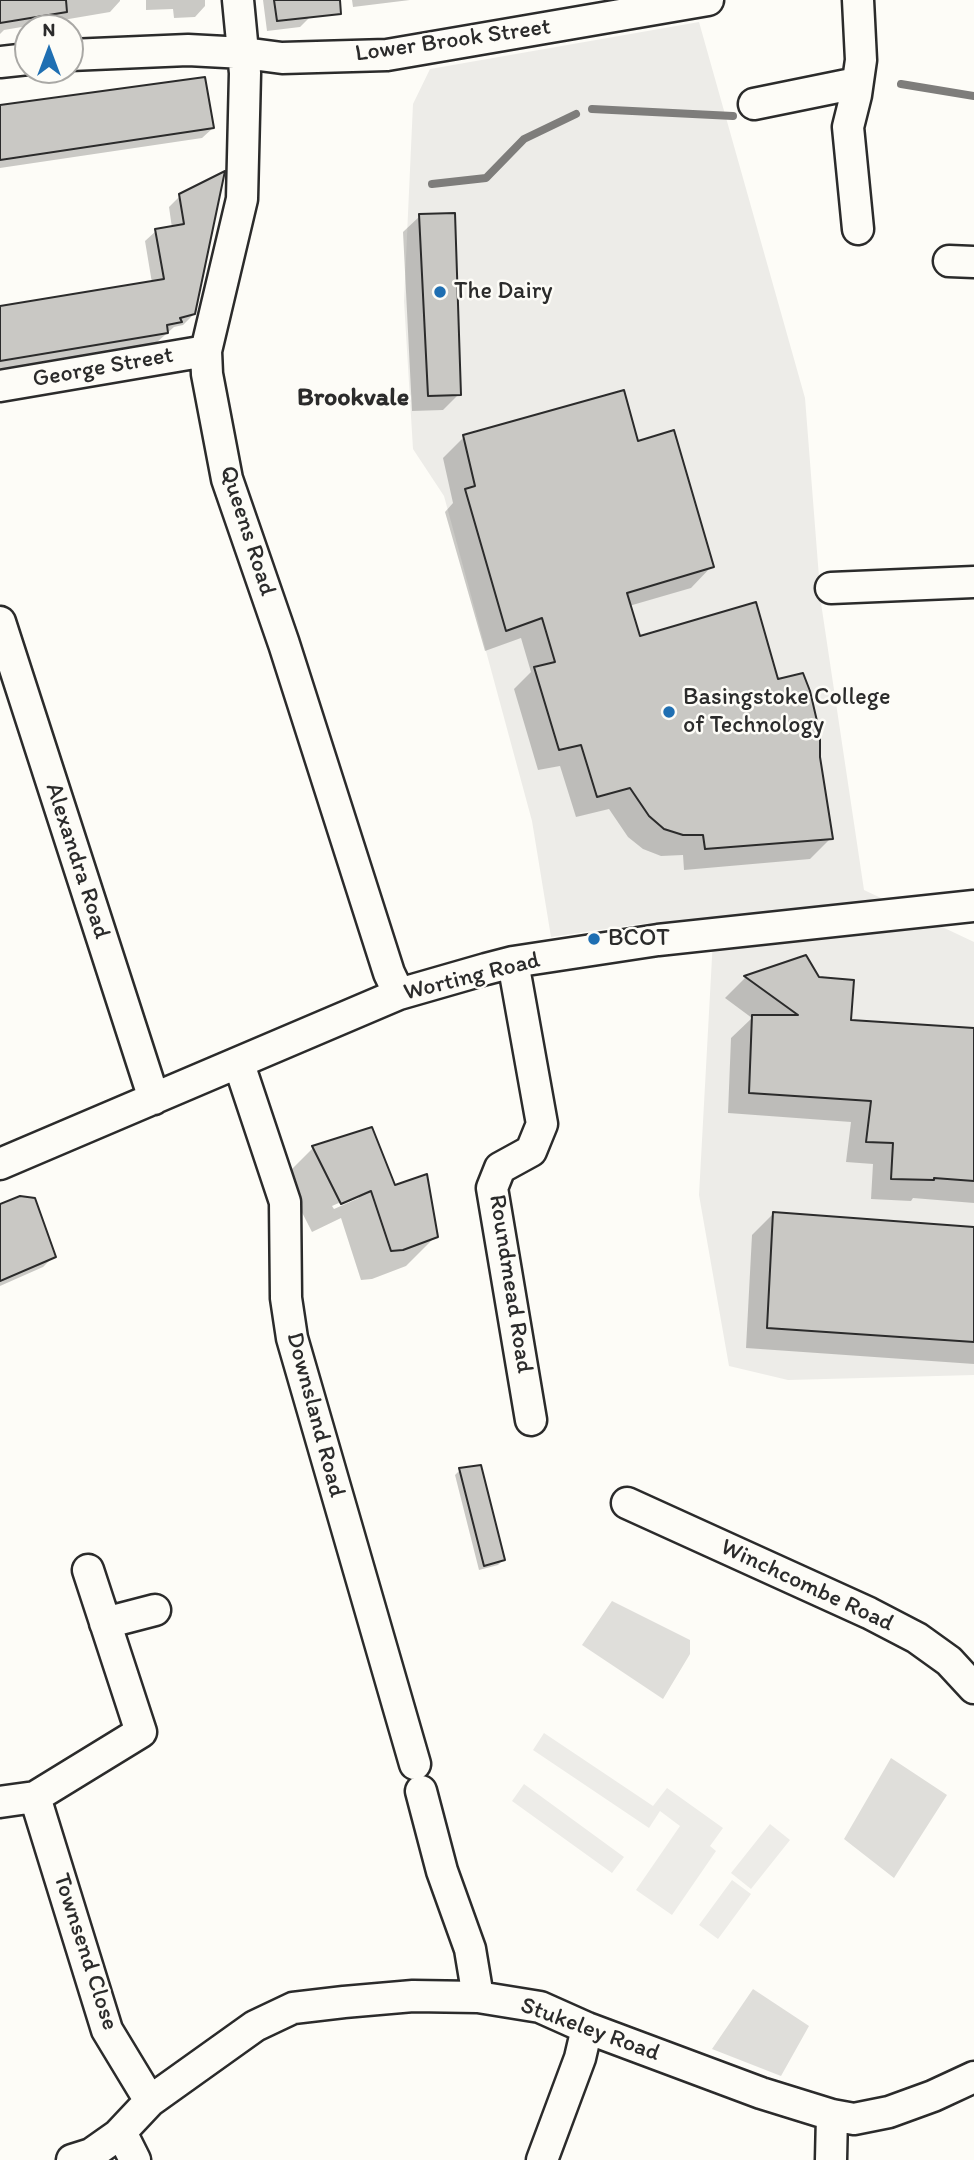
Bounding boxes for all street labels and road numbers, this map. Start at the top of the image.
street label: Lower Brook Street [353,13,553,69]
street label: George Street [30,341,176,395]
street label: Queens Road [212,462,282,600]
street label: Alexandra Road [38,779,116,943]
street label: Worting Road [401,946,543,1008]
street label: Roundmead Road [482,1192,538,1376]
street label: Downsland Road [279,1329,351,1501]
street label: Winchcombe Road [716,1533,898,1639]
street label: Townsend Close [46,1870,124,2034]
street label: Stukeley Road [516,1991,664,2069]

